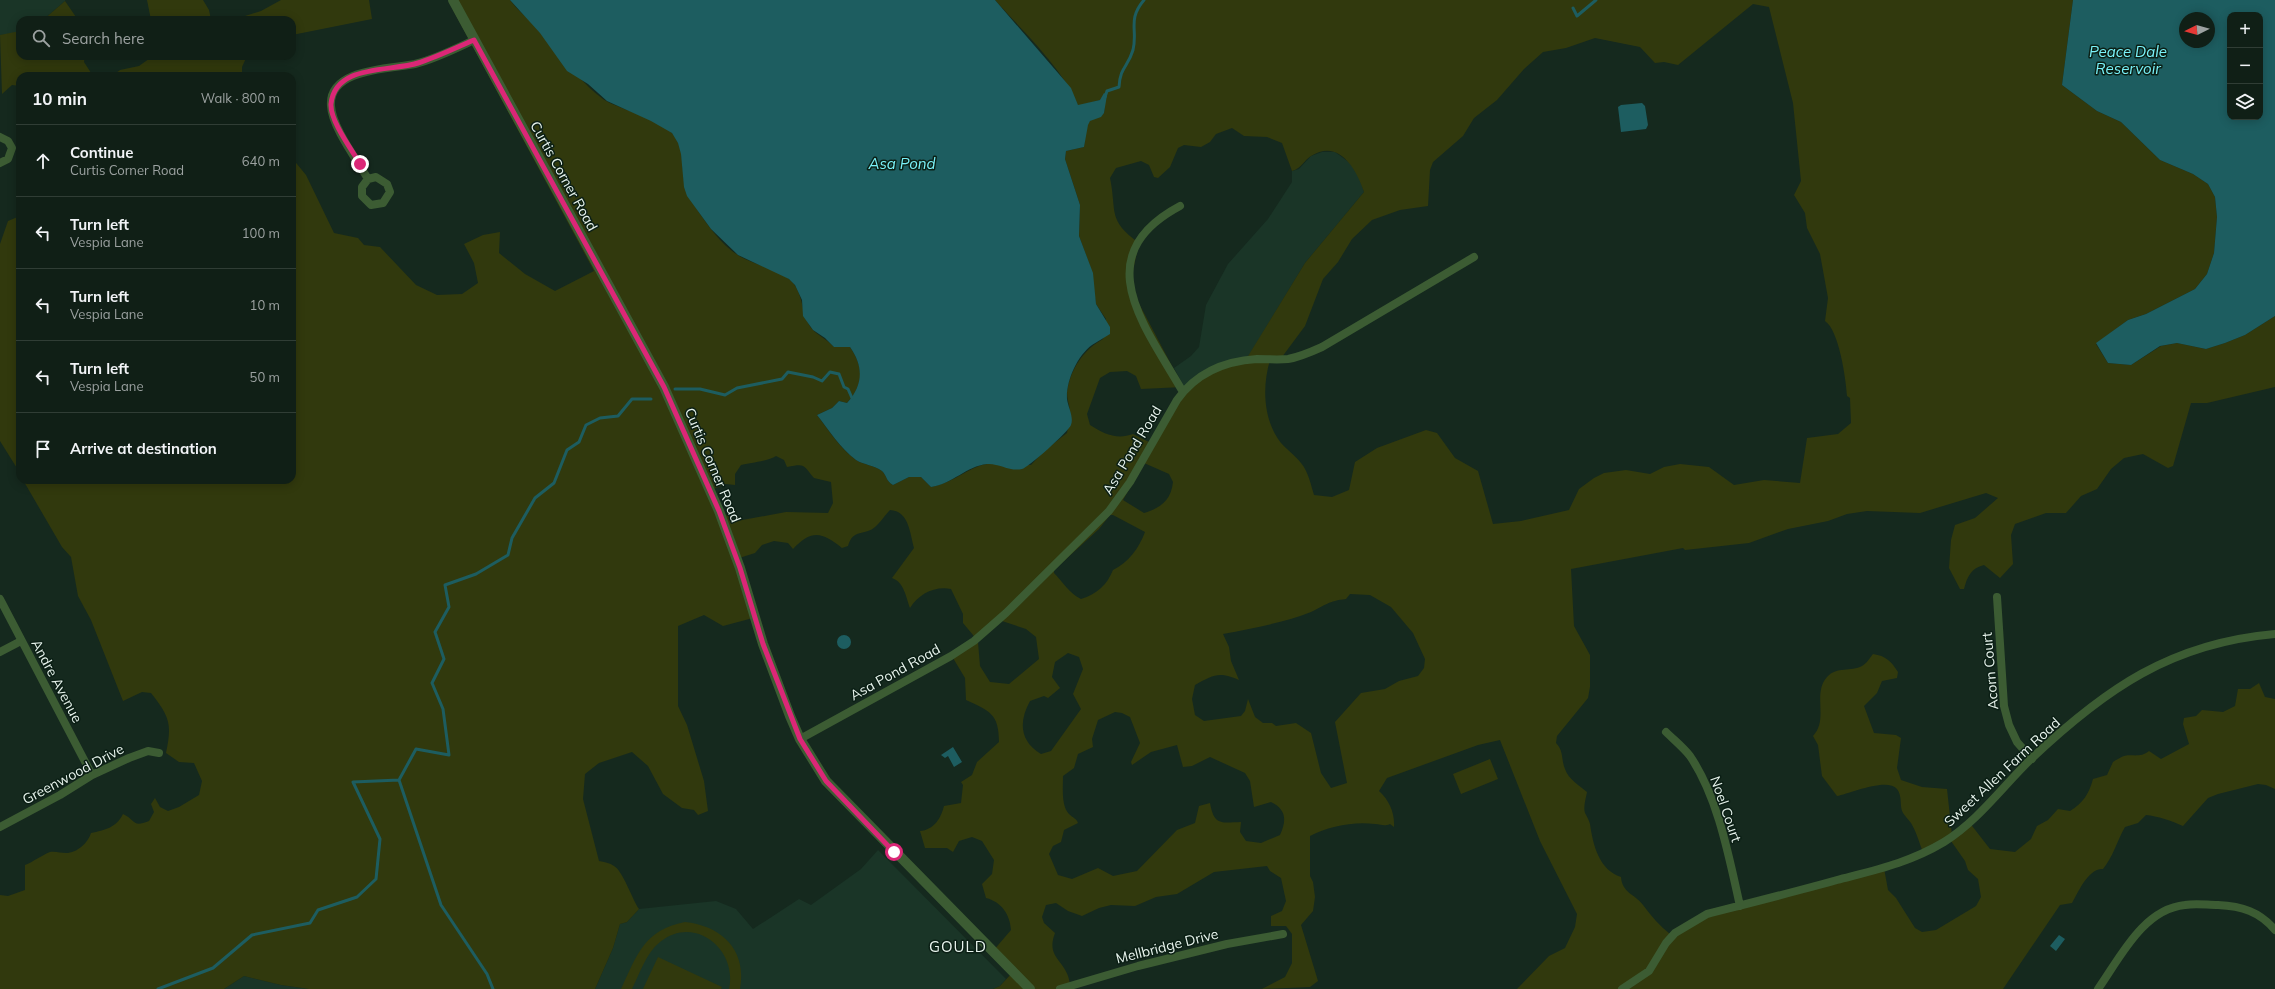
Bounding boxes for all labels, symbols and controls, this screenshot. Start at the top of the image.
north arrow [2179,12,2215,48]
map controls [2227,12,2263,120]
button: + [2227,12,2263,48]
search box [16,16,296,60]
icon: search [30,27,52,49]
text: Search here [62,29,144,48]
water label: Peace Dale Reservoir [2089,42,2167,78]
button: − [2227,48,2263,84]
button: layers [2227,84,2263,120]
text: 10 min [32,88,87,109]
text: Walk · 800 m [201,90,280,106]
street label: Curtis Corner Road [526,118,602,234]
text: Continue [70,143,133,162]
icon: ahead [32,150,54,172]
text: 640 m [242,153,280,169]
water label: Asa Pond [867,154,936,173]
route end [351,155,369,173]
text: Curtis Corner Road [70,162,184,178]
text: Turn left [70,215,129,234]
icon: left [32,222,54,244]
text: 100 m [242,225,280,241]
text: Vespia Lane [70,234,144,250]
text: Turn left [70,287,129,306]
icon: left [32,294,54,316]
text: 10 m [250,297,280,313]
text: Vespia Lane [70,306,144,322]
text: Turn left [70,359,129,378]
icon: left [32,366,54,388]
text: 50 m [250,369,280,385]
text: Vespia Lane [70,378,144,394]
street label: Asa Pond Road [1098,402,1166,498]
street label: Curtis Corner Road [681,405,745,525]
icon: arrive [32,438,54,460]
text: Arrive at destination [70,439,217,458]
street label: Acorn Court [1978,632,2002,710]
street label: Andre Avenue [27,636,87,726]
street label: Asa Pond Road [847,640,943,704]
street label: Sweet Allen Farm Road [1940,714,2064,830]
street label: Greenwood Drive [19,740,127,808]
street label: Noel Court [1706,774,1746,844]
route start [885,843,903,861]
street label: Mellbridge Drive [1114,925,1220,967]
district label: GOULD [929,937,987,956]

